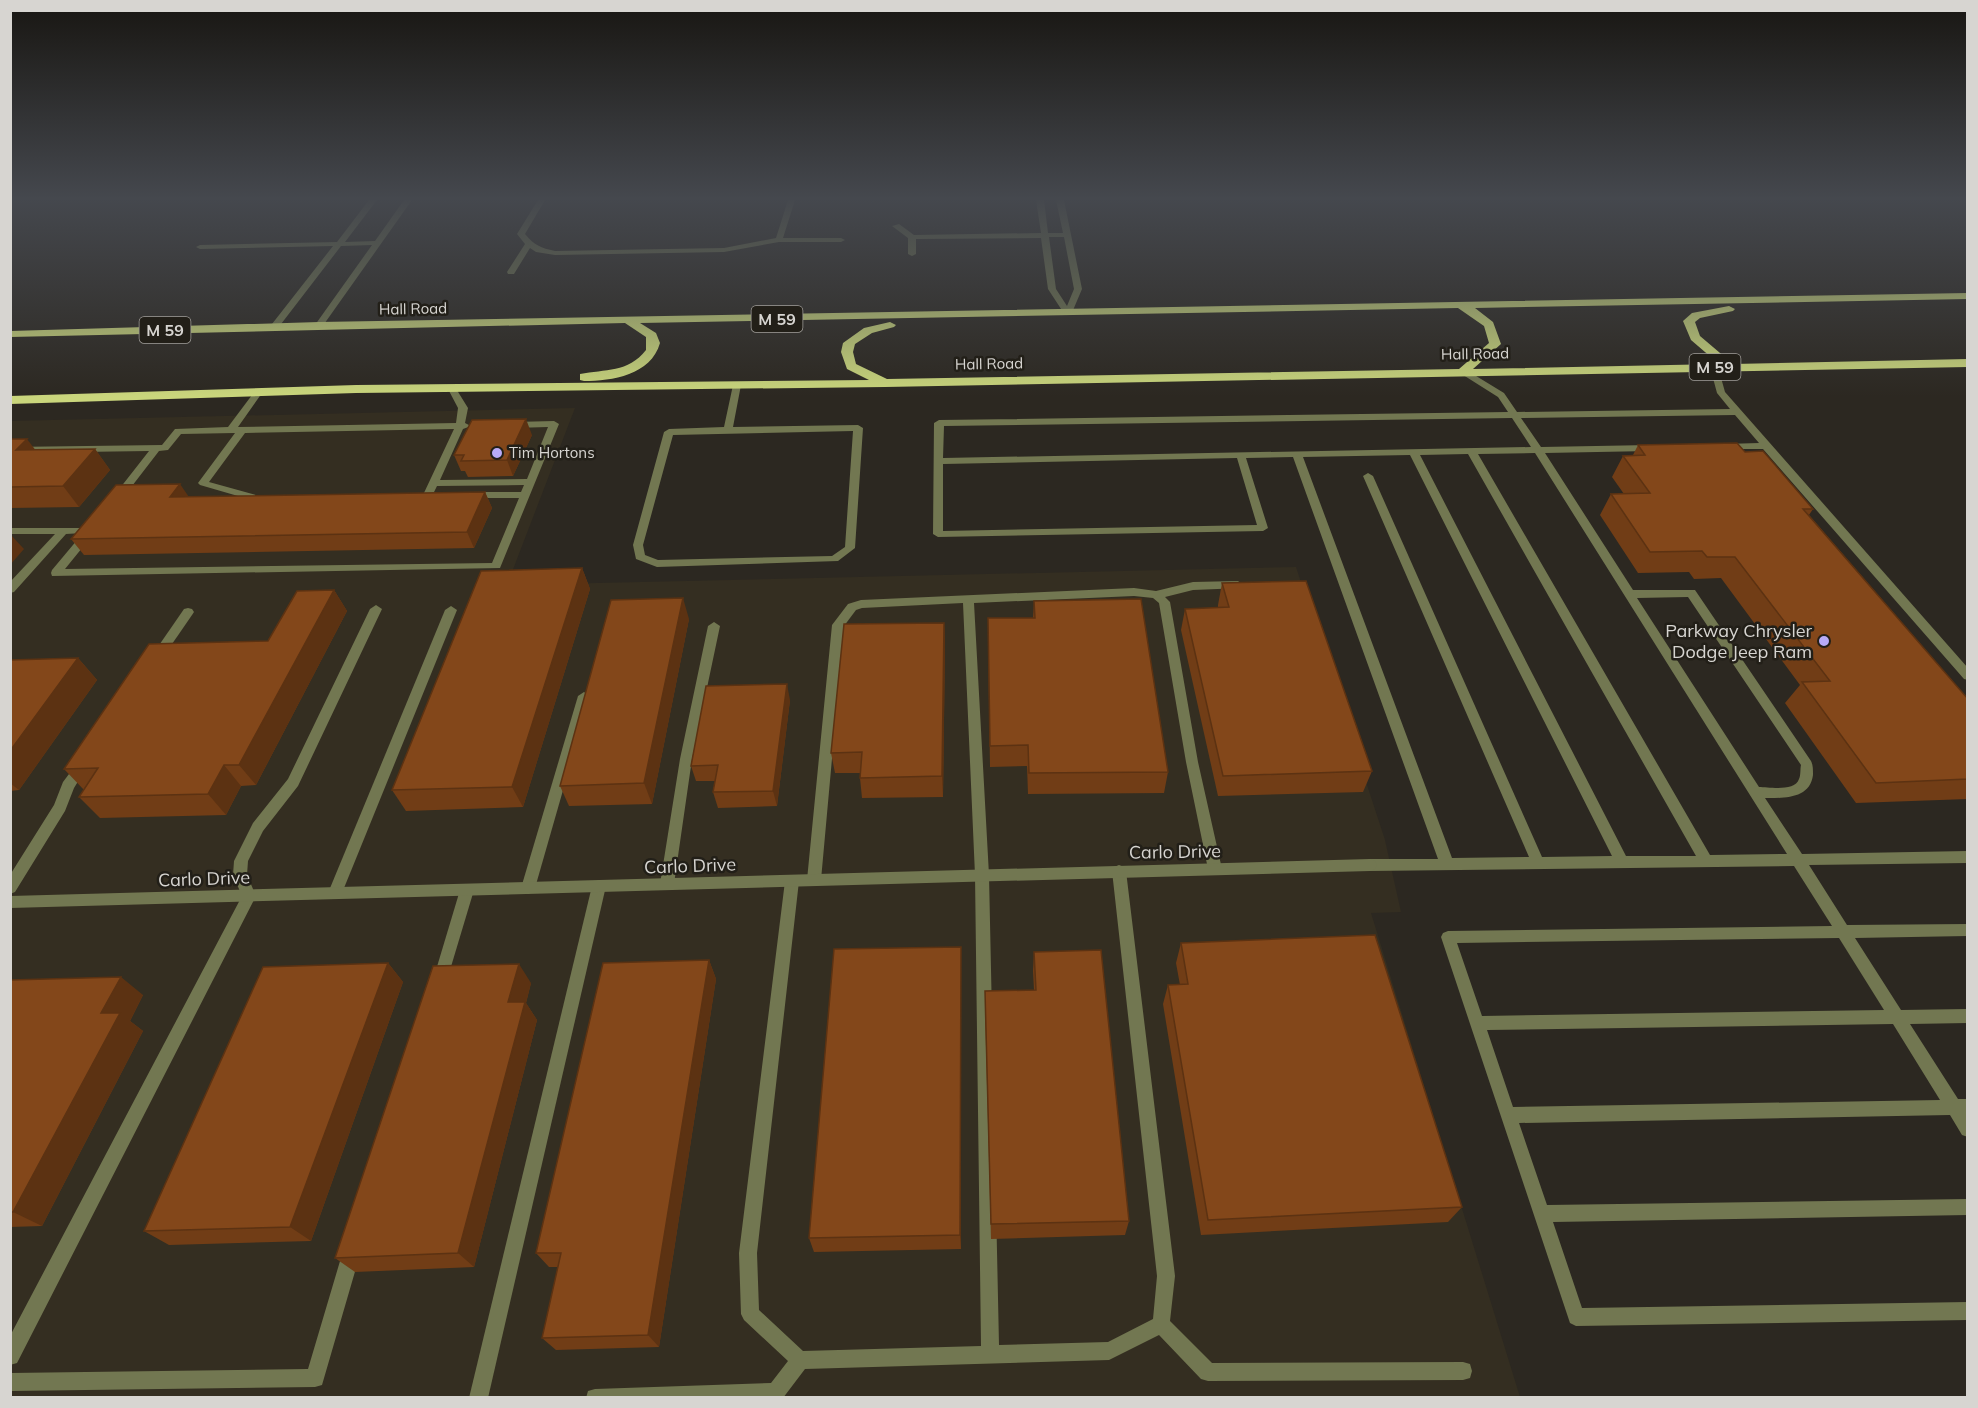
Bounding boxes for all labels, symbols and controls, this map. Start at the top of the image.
street label: Hall Road [379,298,447,319]
road number: M 59 [752,306,802,332]
road number: M 59 [140,317,190,343]
street label: Hall Road [1441,343,1509,364]
street label: Hall Road [955,353,1023,374]
road number: M 59 [1690,354,1740,380]
place label: Tim Hortons [509,443,595,462]
marker: Tim Hortons [490,446,504,460]
place label: Parkway Chrysler Dodge Jeep Ram [1665,619,1812,663]
marker: Parkway Chrysler Dodge Jeep Ram [1817,634,1831,648]
street label: Carlo Drive [1129,839,1221,864]
street label: Carlo Drive [644,852,736,879]
street label: Carlo Drive [158,865,250,892]

